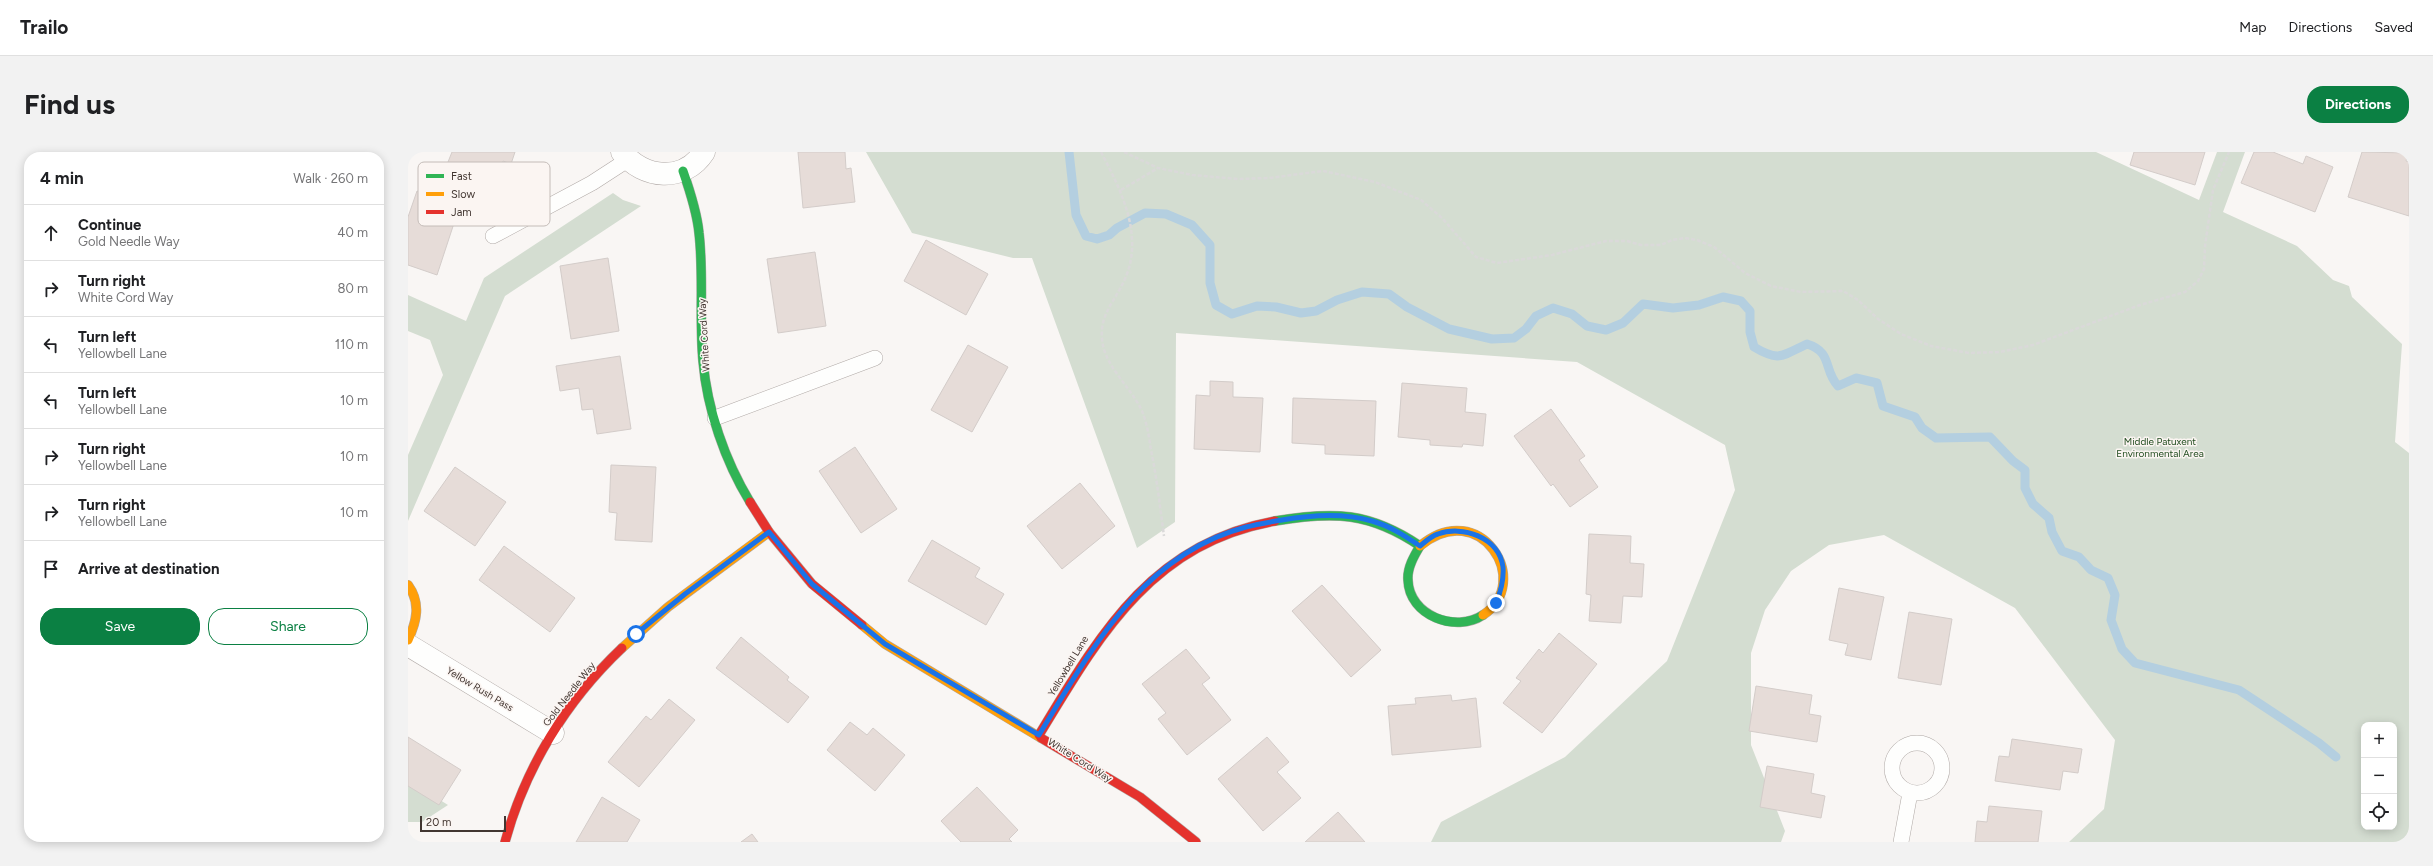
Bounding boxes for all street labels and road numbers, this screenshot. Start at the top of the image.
street label: White Cord Way [696,297,712,372]
street label: Yellowbell Lane [1045,633,1091,699]
street label: Gold Needle Way [540,659,599,729]
street label: Yellow Rush Pass [444,664,516,714]
street label: White Cord Way [1045,735,1115,785]

